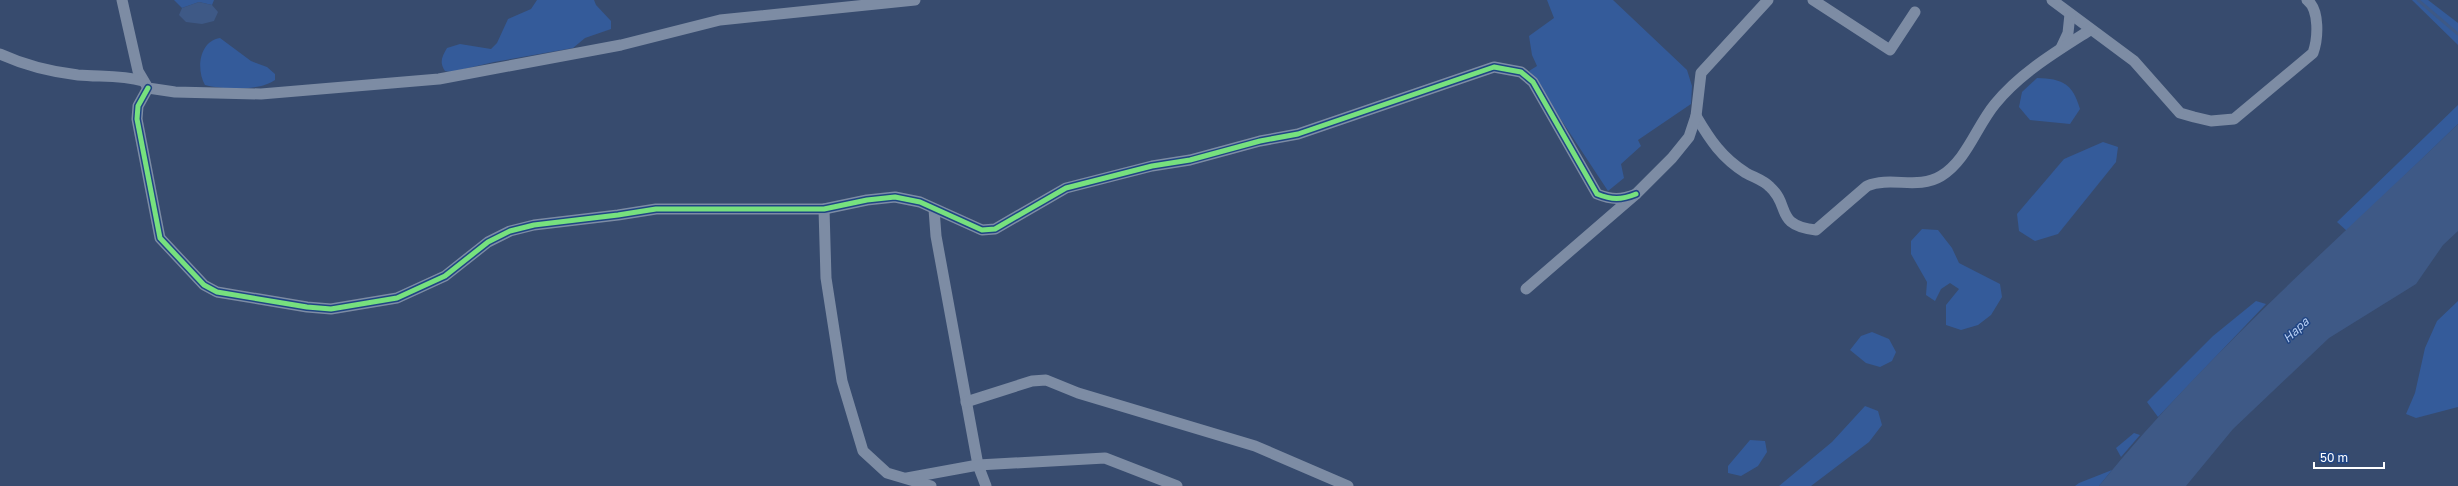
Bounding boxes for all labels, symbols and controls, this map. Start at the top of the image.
water label: Нара [2280,313,2313,345]
scale bar [2314,444,2384,470]
text: 50 m [2320,450,2348,465]

